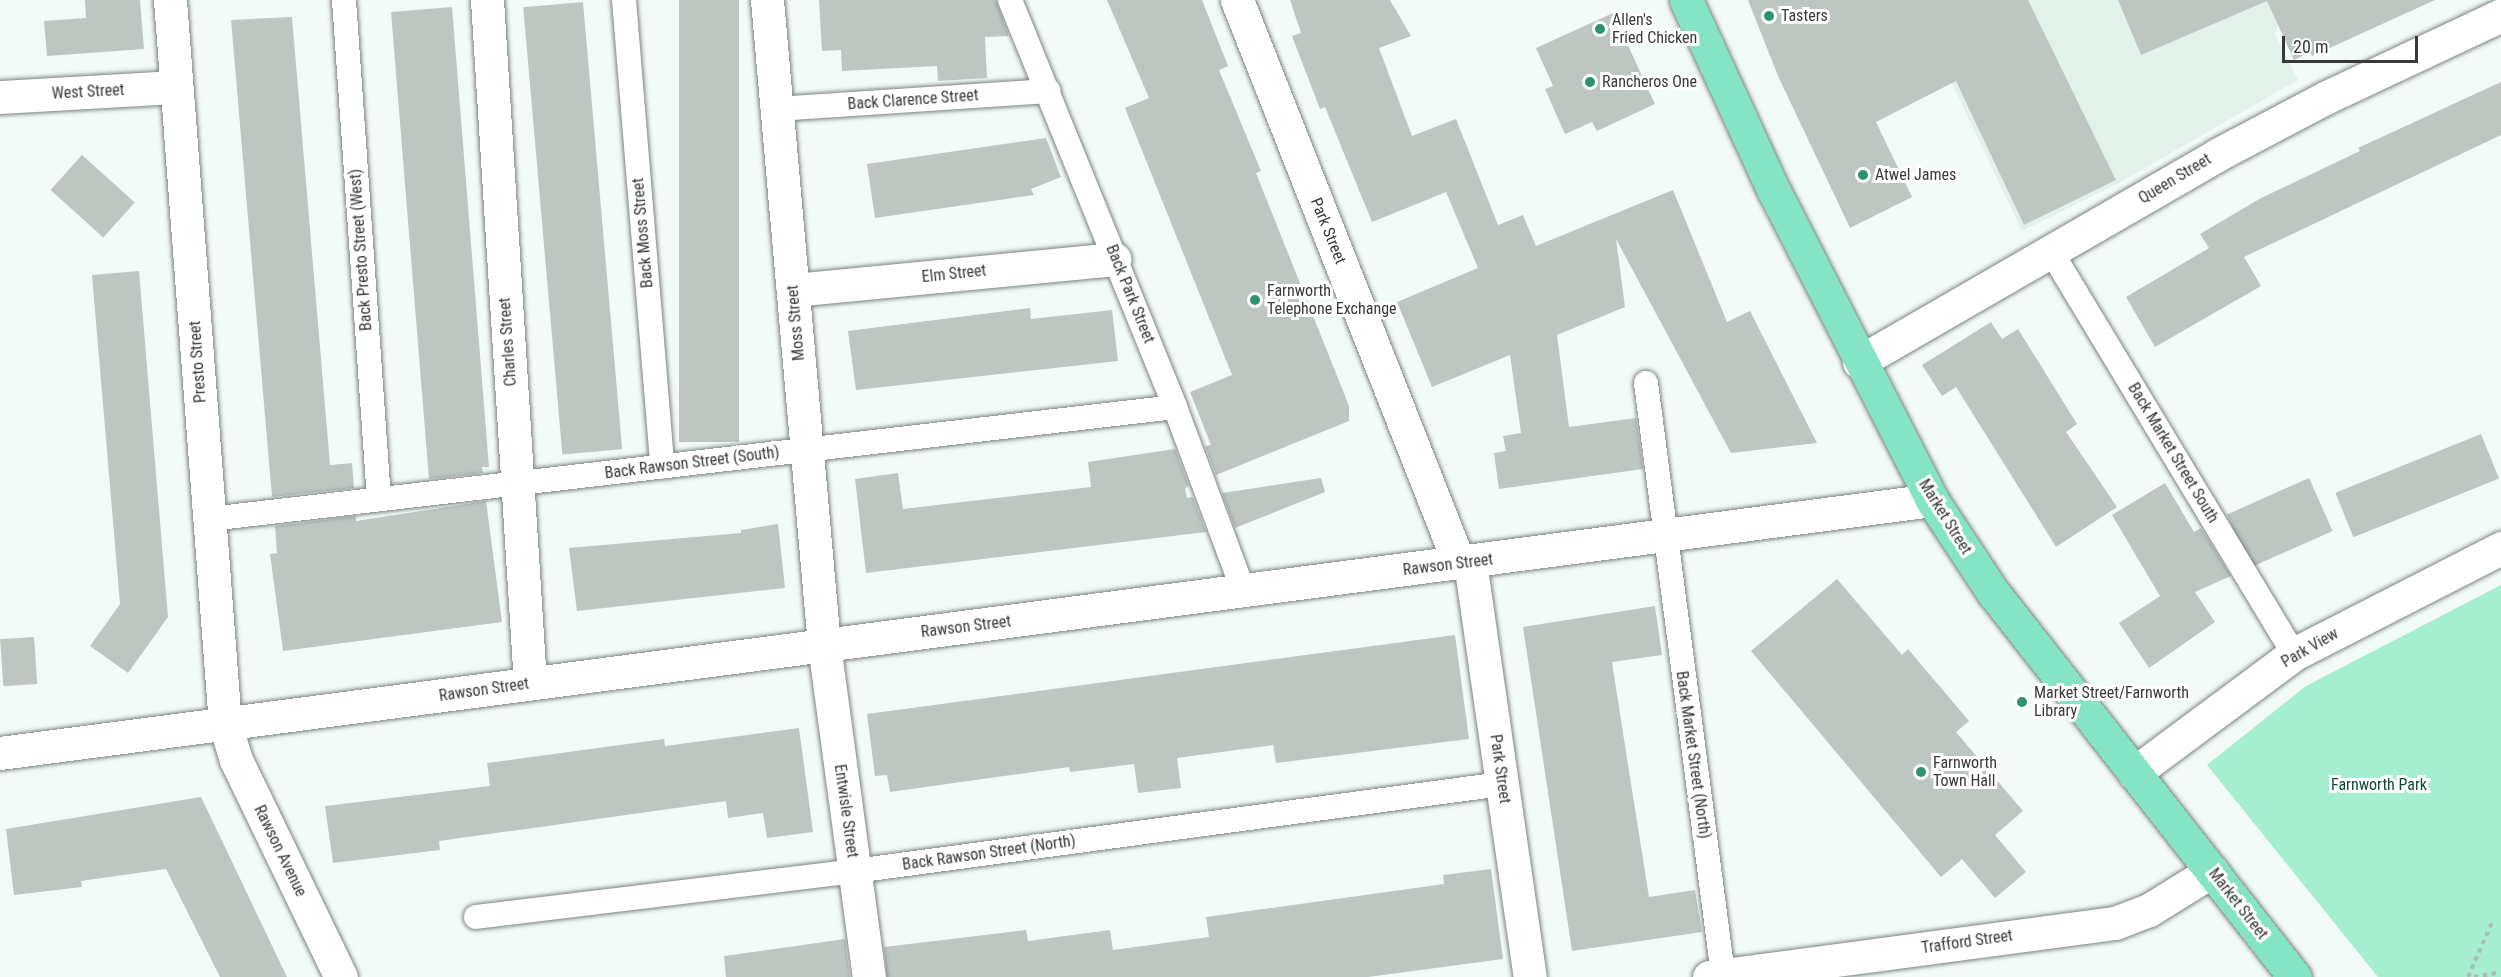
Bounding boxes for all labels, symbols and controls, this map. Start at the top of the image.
place label: Tasters [1781,6,1828,26]
marker: Tasters [1762,9,1776,23]
place label: Allen's Fried Chicken [1612,10,1697,48]
marker: Allen's Fried Chicken [1593,22,1607,36]
scale bar [2285,24,2422,62]
text: 20 m [2293,36,2328,57]
place label: Rancheros One [1602,72,1697,92]
marker: Rancheros One [1583,75,1597,89]
street label: West Street [51,81,125,103]
street label: Back Clarence Street [847,86,979,114]
street label: Queen Street [2135,150,2215,208]
place label: Atwel James [1875,165,1956,185]
street label: Back Presto Street (West) [346,168,376,332]
marker: Atwel James [1856,168,1870,182]
street label: Back Moss Street [629,177,657,289]
street label: Park Street [1306,195,1350,267]
street label: Back Park Street [1102,242,1158,346]
street label: Elm Street [921,261,987,287]
place label: Farnworth Telephone Exchange [1267,281,1397,319]
street label: Moss Street [783,284,809,362]
marker: Farnworth Telephone Exchange [1248,293,1262,307]
street label: Charles Street [495,297,521,387]
street label: Presto Street [186,320,210,404]
street label: Back Market Street South [2124,380,2222,526]
street label: Back Rawson Street (South) [604,443,780,483]
street label: Market Street [1914,476,1976,558]
street label: Rawson Street [1402,550,1494,580]
street label: Rawson Street [920,612,1012,642]
street label: Park View [2278,624,2342,672]
street label: Back Market Street (North) [1672,670,1714,840]
street label: Rawson Street [438,674,530,706]
place label: Market Street/Farnworth Library [2034,683,2189,721]
marker: Market Street/Farnworth Library [2015,695,2029,709]
street label: Park Street [1486,733,1514,805]
place label: Farnworth Town Hall [1933,753,1997,791]
street label: Entwisle Street [830,763,862,859]
marker: Farnworth Town Hall [1914,765,1928,779]
park label: Farnworth Park [2331,775,2427,795]
street label: Rawson Avenue [250,802,310,900]
street label: Back Rawson Street (North) [901,831,1077,875]
street label: Market Street [2204,865,2272,943]
street label: Trafford Street [1920,926,2014,958]

